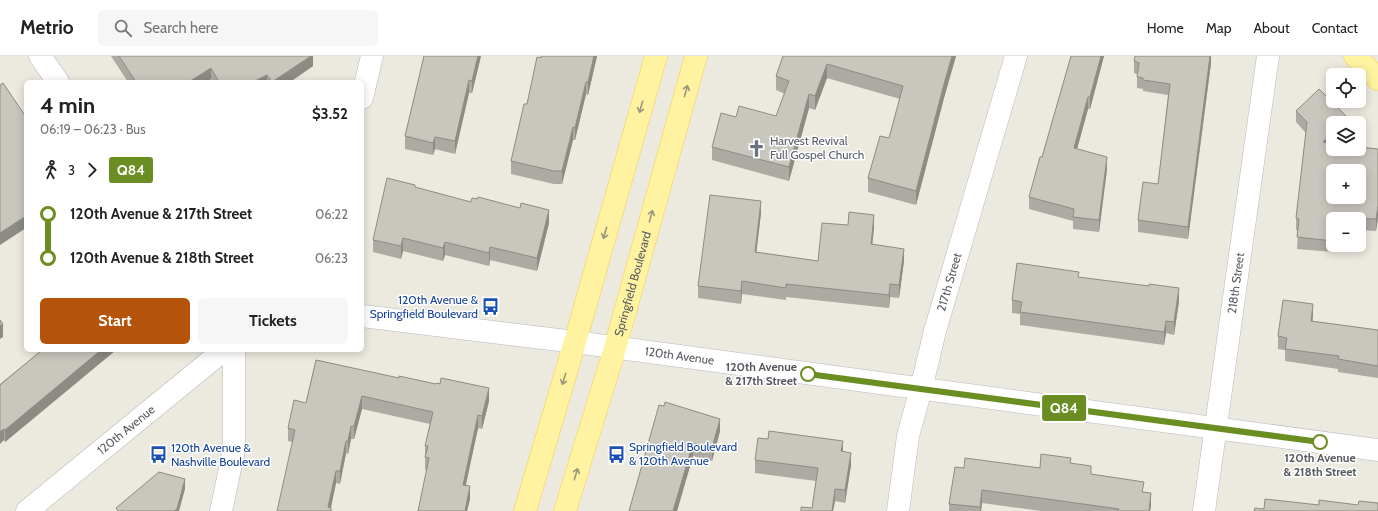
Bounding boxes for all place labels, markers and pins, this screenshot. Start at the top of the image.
place label: Harvest Revival Full Gospel Church [770,133,864,162]
church icon: Harvest Revival Full Gospel Church [747,138,767,158]
place label: 120th Avenue & Springfield Boulevard [370,292,479,321]
bus stop icon: 120th Avenue & Springfield Boulevard [481,297,501,317]
place label: 120th Avenue & 217th Street [725,359,797,388]
marker: 120th Avenue & 217th Street [800,366,816,382]
marker: 120th Avenue & 218th Street [1312,434,1328,450]
place label: Springfield Boulevard & 120th Avenue [629,439,737,468]
place label: 120th Avenue & Nashville Boulevard [171,440,270,469]
bus stop icon: Springfield Boulevard & 120th Avenue [606,444,626,464]
bus stop icon: 120th Avenue & Nashville Boulevard [148,445,168,465]
place label: 120th Avenue & 218th Street [1284,450,1356,479]

